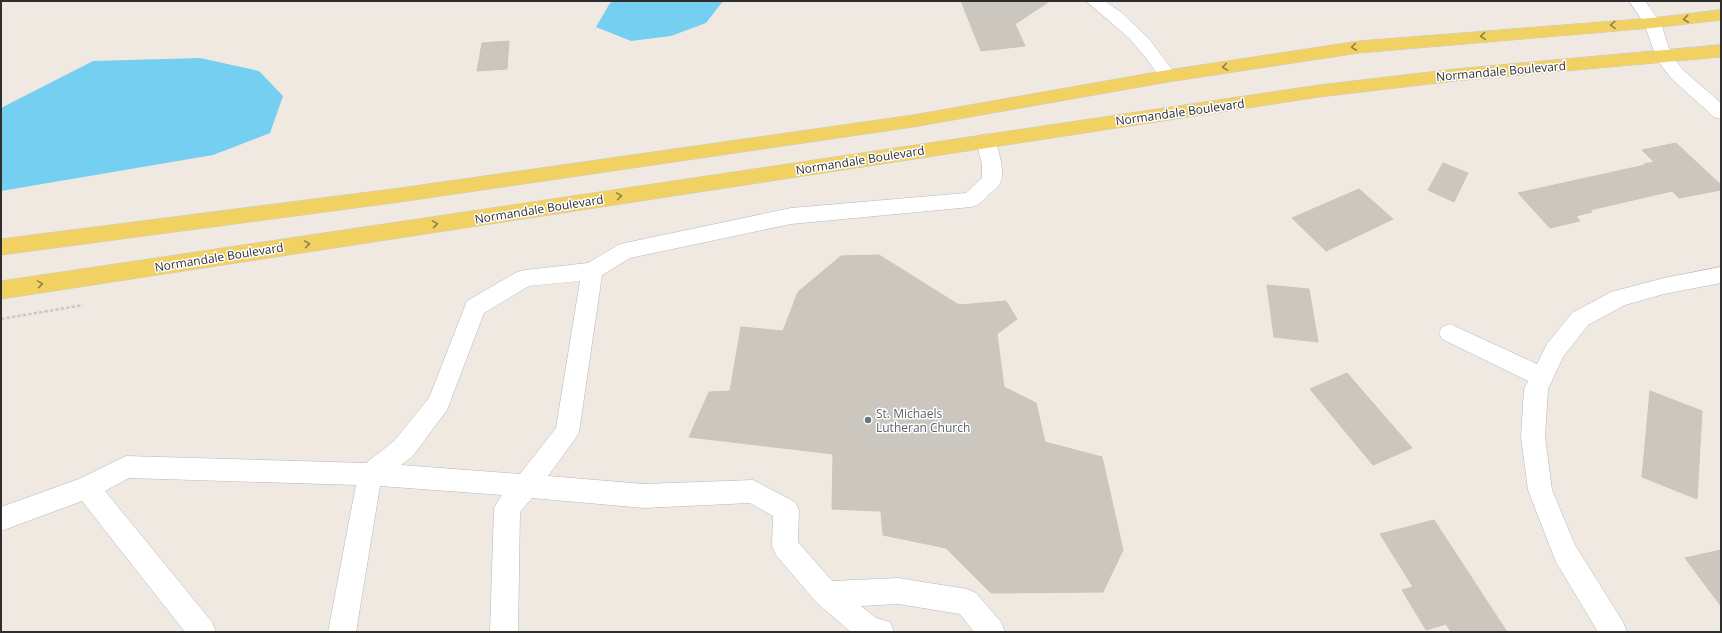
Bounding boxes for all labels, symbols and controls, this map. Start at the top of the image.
one-way arrow [1683,14,1689,23]
one-way arrow [1610,21,1616,30]
one-way arrow [1480,31,1486,40]
one-way arrow [1351,42,1357,51]
street label: Normandale Boulevard [1435,57,1567,85]
one-way arrow [1222,62,1228,71]
street label: Normandale Boulevard [1114,95,1246,129]
street label: Normandale Boulevard [794,141,926,179]
street label: Normandale Boulevard [473,190,605,228]
one-way arrow [616,193,622,201]
one-way arrow [432,220,438,229]
street label: Normandale Boulevard [153,238,285,276]
one-way arrow [303,240,310,249]
one-way arrow [36,280,43,289]
place label: St. Michaels Lutheran Church [876,405,970,436]
marker: St. Michaels Lutheran Church [863,415,873,425]

